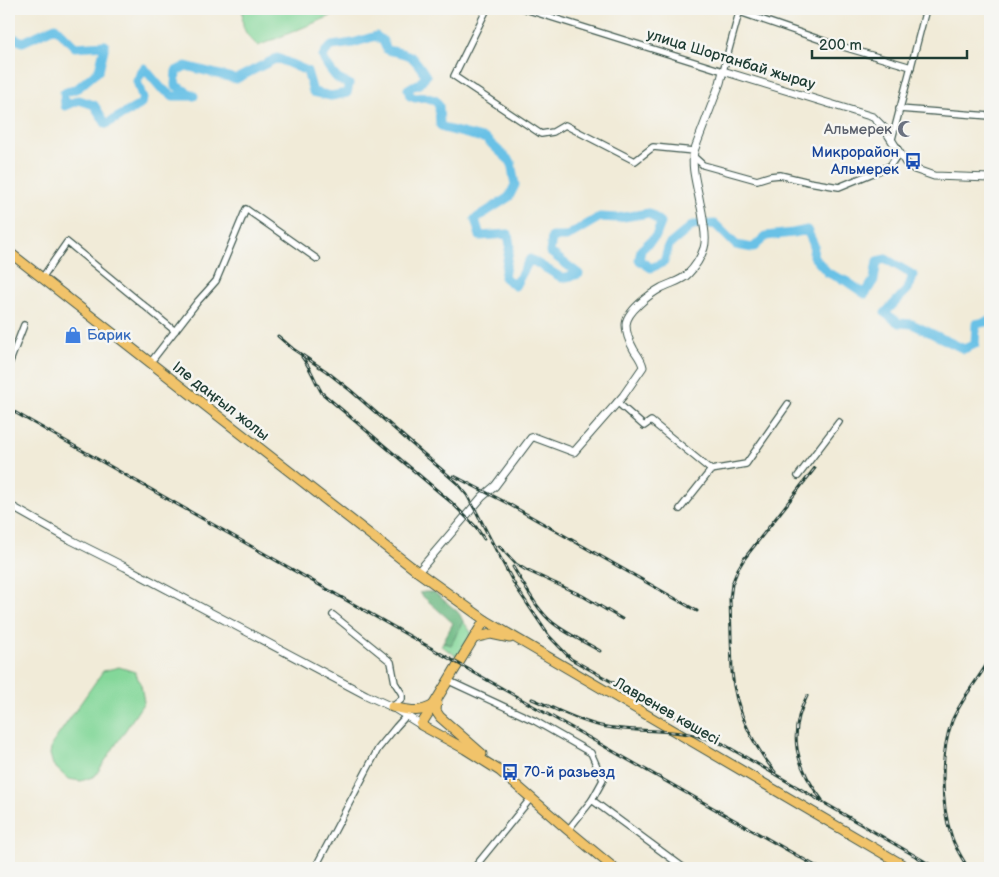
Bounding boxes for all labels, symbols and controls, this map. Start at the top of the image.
street label: улица Шортанбай жырау [644,25,818,94]
scale bar [812,28,966,60]
text: 200 m [819,36,862,55]
mosque icon: Альмерек [896,119,916,139]
place label: Альмерек [823,120,892,139]
place label: Микрорайон Альмерек [812,143,899,179]
bus stop icon: Микрорайон Альмерек [903,151,923,171]
shop icon: Барик [63,325,83,345]
place label: Барик [87,326,131,345]
street label: Іле даңғыл жолы [168,358,273,445]
street label: Лавренев көшесі [610,673,723,749]
bus stop icon: 70-й разьезд [500,762,520,782]
place label: 70-й разьезд [524,763,615,782]

